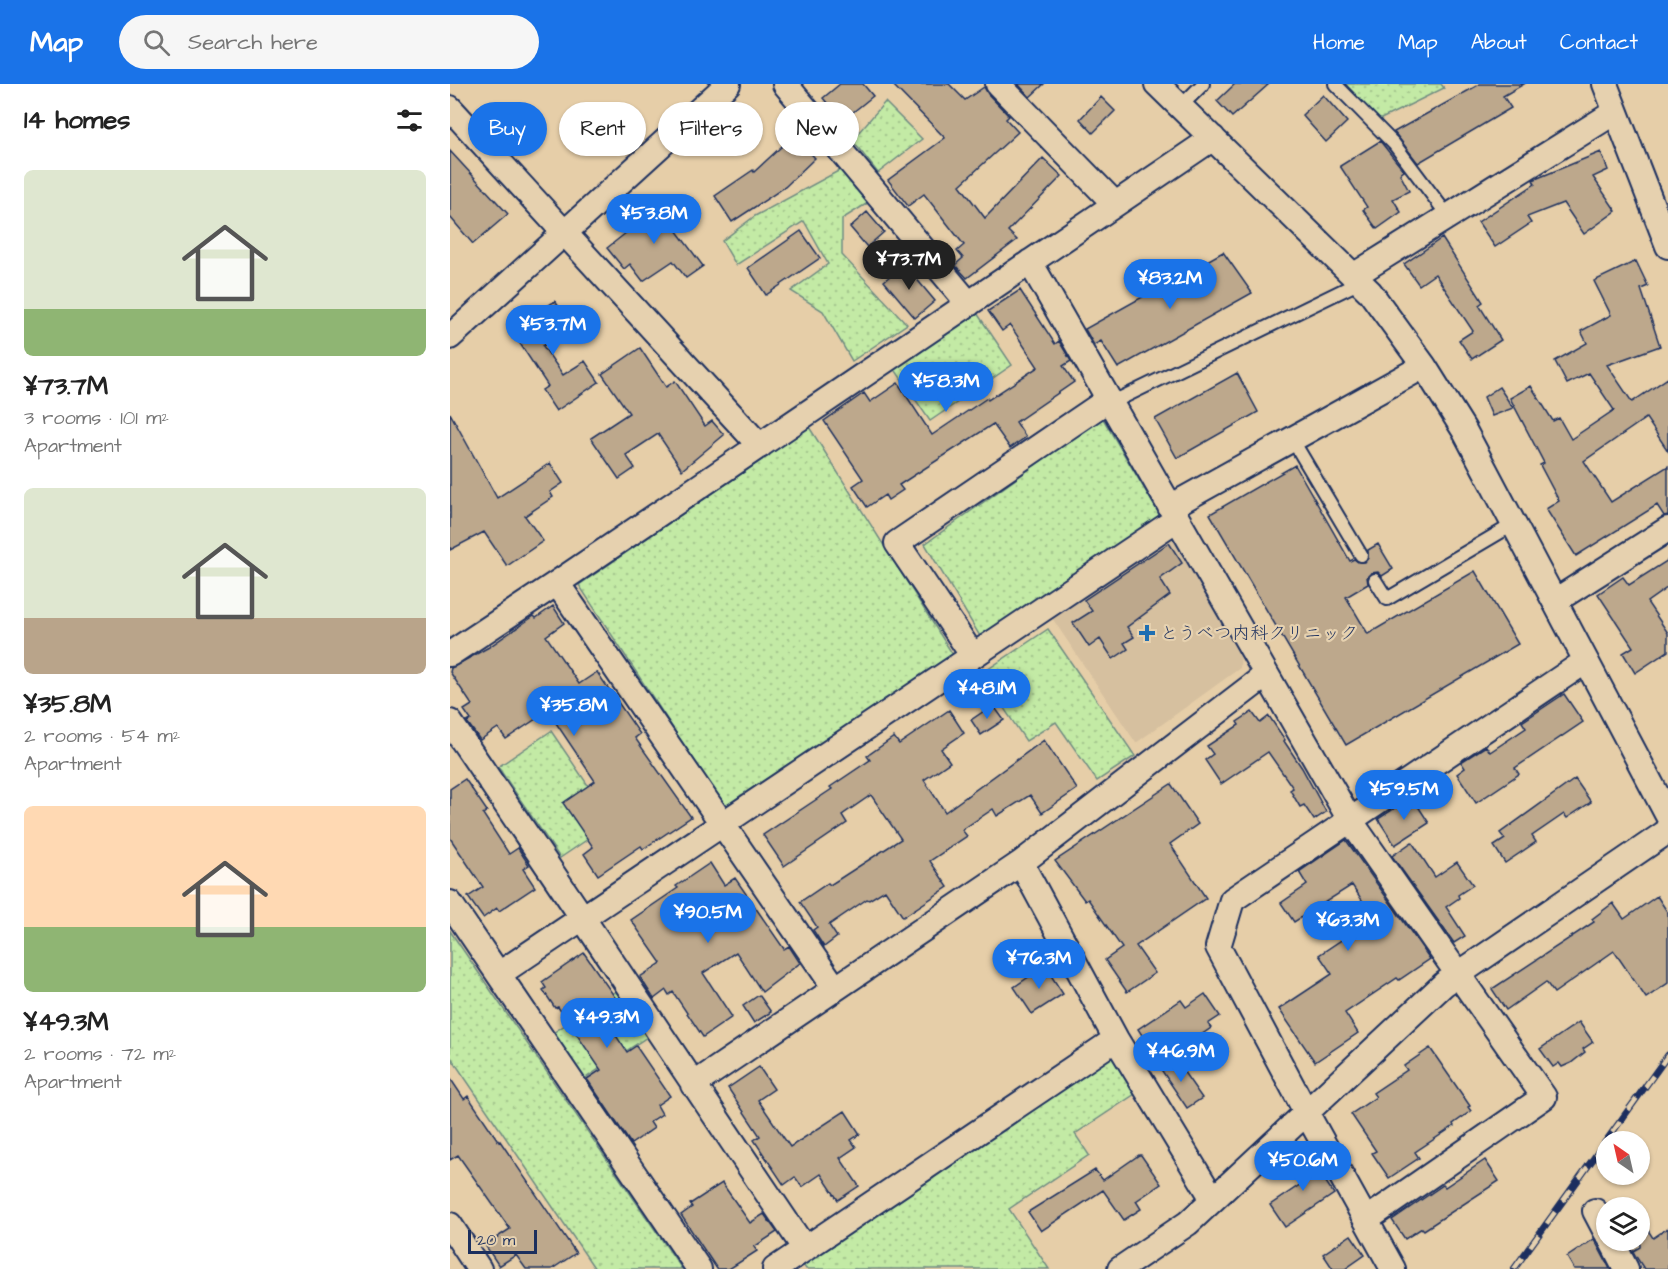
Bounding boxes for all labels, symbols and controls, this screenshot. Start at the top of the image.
search box [119,15,539,69]
text: Map [30,23,83,62]
icon: search [140,26,173,59]
text: Search here [188,27,318,58]
text: Home [1313,28,1365,57]
text: Map [1398,28,1438,57]
text: About [1471,28,1527,57]
text: Contact [1560,28,1638,57]
text: 14 homes [24,102,130,138]
chip: Buy [468,102,547,156]
chip: Rent [559,102,646,156]
chip: Filters [658,102,763,156]
chip: New [775,102,859,156]
icon: filters [393,104,426,137]
pin: ¥53.8M [605,194,703,245]
text: ¥53.8M [620,199,688,227]
icon: home [171,209,279,317]
pin: ¥73.7M [860,240,958,291]
text: ¥73.7M [877,245,941,273]
pin: ¥83.2M [1121,259,1219,310]
text: ¥83.2M [1138,264,1202,292]
pin: ¥53.7M [504,305,602,356]
text: ¥53.7M [520,310,586,338]
pin: ¥58.3M [897,362,995,413]
text: ¥58.3M [912,367,980,395]
text: ¥73.7M [24,368,108,404]
text: 3 rooms · 101 m² [24,404,169,432]
text: Apartment [24,432,122,460]
icon: home [171,527,279,635]
place label: とうべつ内科クリニック [1160,621,1358,646]
marker: とうべつ内科クリニック [1138,624,1156,642]
pin: ¥48.1M [938,669,1036,720]
text: ¥48.1M [957,674,1017,702]
text: ¥35.8M [24,686,112,722]
pin: ¥35.8M [525,686,623,737]
text: ¥35.8M [540,691,608,719]
text: 2 rooms · 54 m² [24,722,180,750]
text: Apartment [24,750,122,778]
pin: ¥59.5M [1355,770,1453,821]
text: ¥59.5M [1369,775,1439,803]
icon: home [171,845,279,953]
pin: ¥90.5M [659,893,757,944]
text: ¥90.5M [674,898,742,926]
pin: ¥63.3M [1299,901,1397,952]
text: ¥63.3M [1317,906,1379,934]
pin: ¥76.3M [990,939,1088,990]
text: ¥76.3M [1006,944,1072,972]
pin: ¥49.3M [558,998,656,1049]
text: ¥49.3M [574,1003,640,1031]
text: ¥49.3M [24,1004,109,1040]
pin: ¥46.9M [1132,1032,1230,1083]
text: ¥46.9M [1147,1037,1215,1065]
text: 2 rooms · 72 m² [24,1040,176,1068]
text: Apartment [24,1068,122,1096]
north arrow [1596,1131,1650,1185]
map controls [1596,1131,1650,1251]
pin: ¥50.6M [1254,1141,1352,1192]
text: ¥50.6M [1268,1146,1338,1174]
button: layers [1596,1197,1650,1251]
scale bar [468,1227,537,1254]
text: 20 m [477,1229,515,1251]

